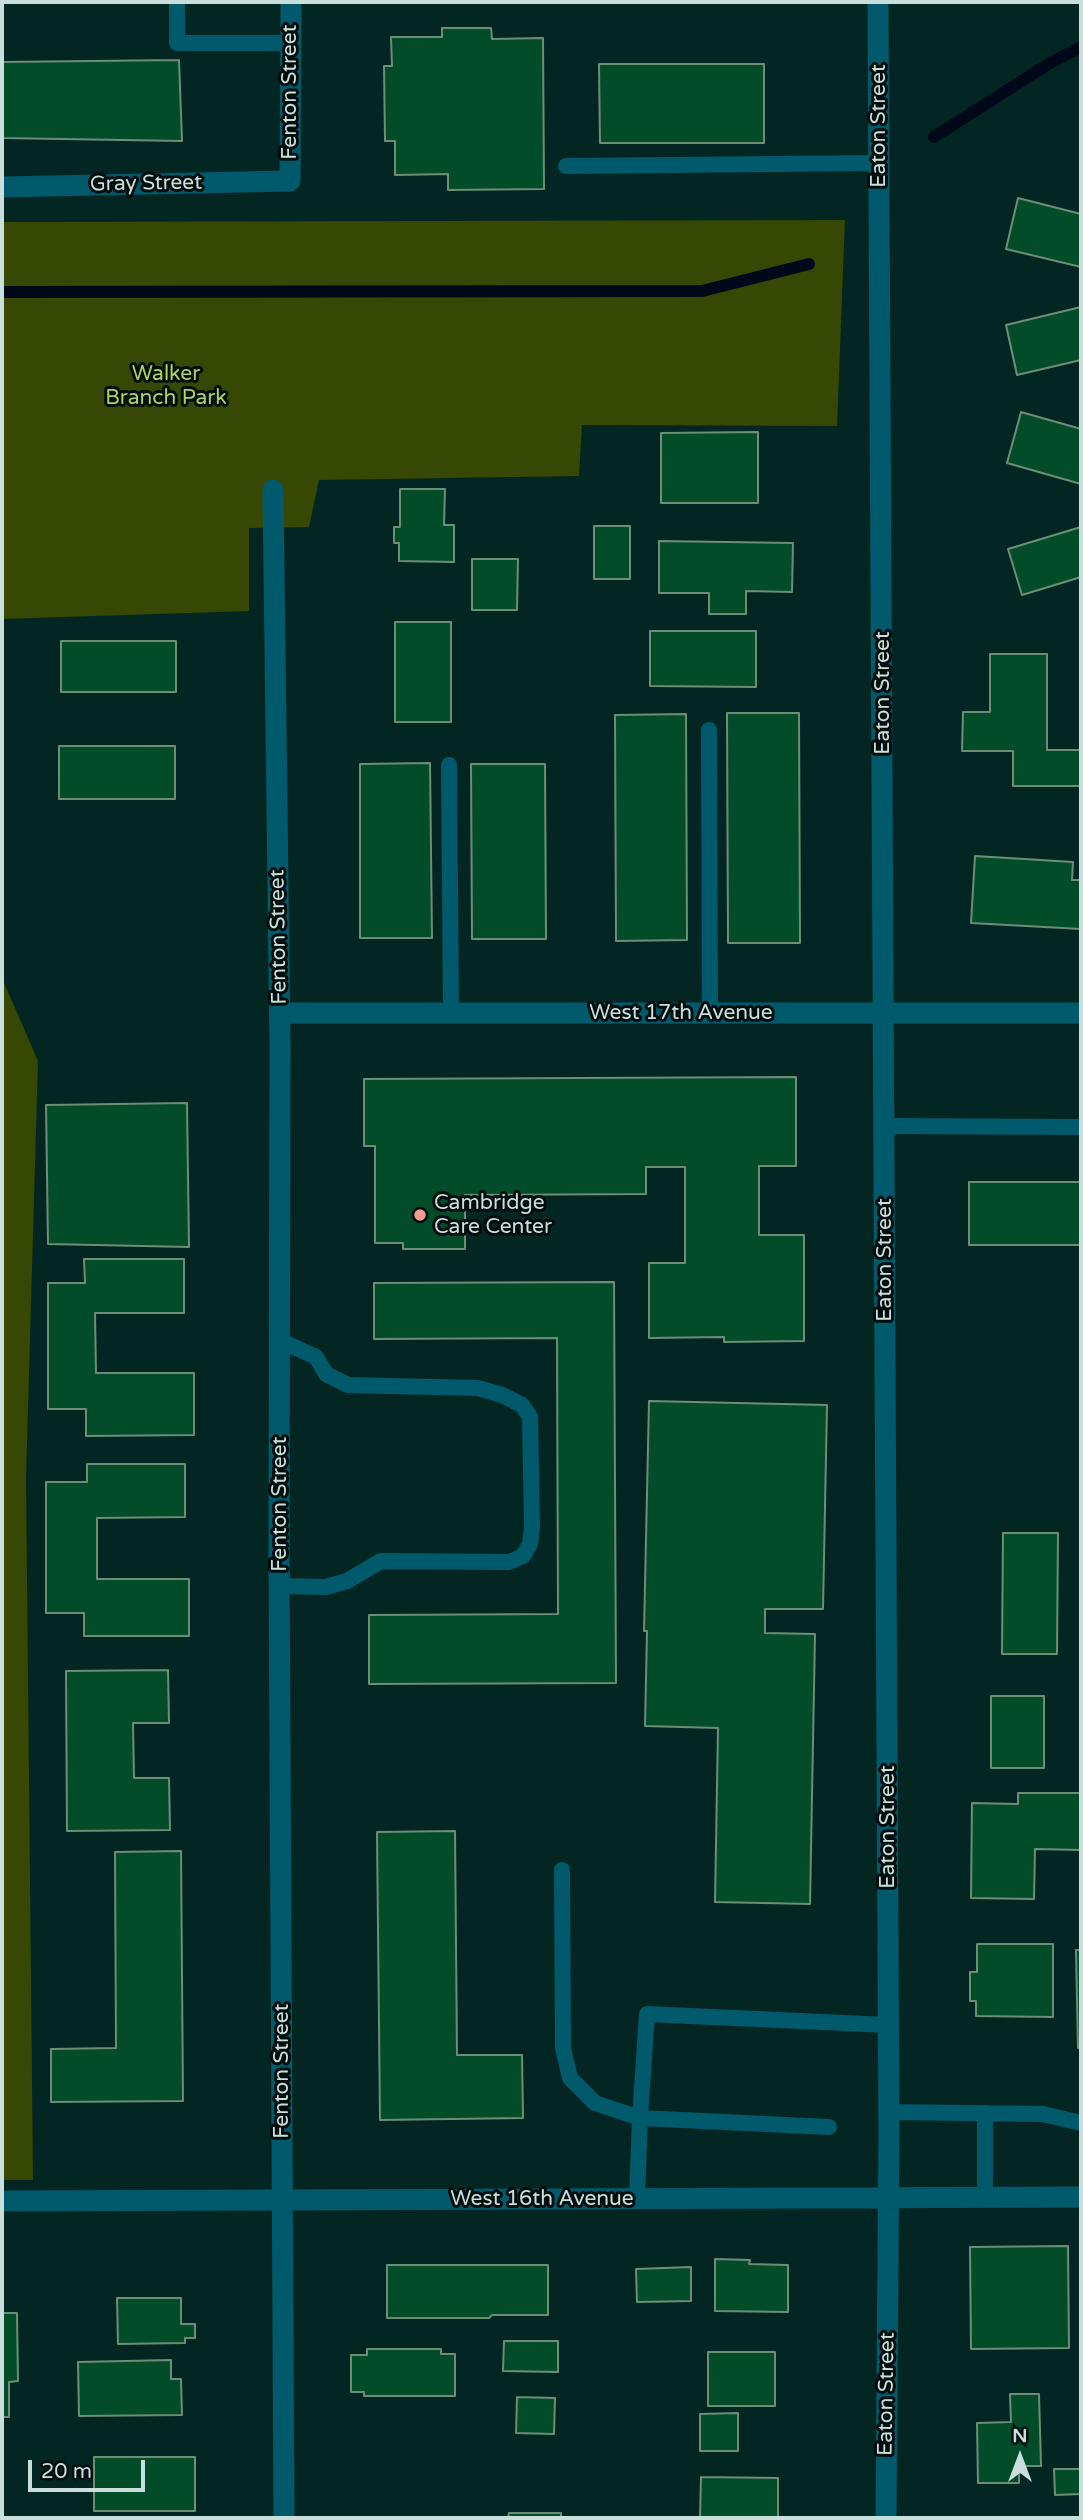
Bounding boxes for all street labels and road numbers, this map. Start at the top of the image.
street label: Fenton Street [277,24,303,160]
street label: Eaton Street [866,64,892,188]
street label: Gray Street [90,170,202,198]
street label: Eaton Street [870,631,896,755]
street label: Fenton Street [265,869,293,1005]
street label: West 17th Avenue [589,1000,773,1026]
street label: Eaton Street [872,1198,898,1322]
street label: Fenton Street [267,1436,293,1572]
street label: Eaton Street [875,1765,901,1889]
street label: Fenton Street [269,2003,295,2139]
street label: West 16th Avenue [450,2186,634,2212]
street label: Eaton Street [873,2332,901,2456]

